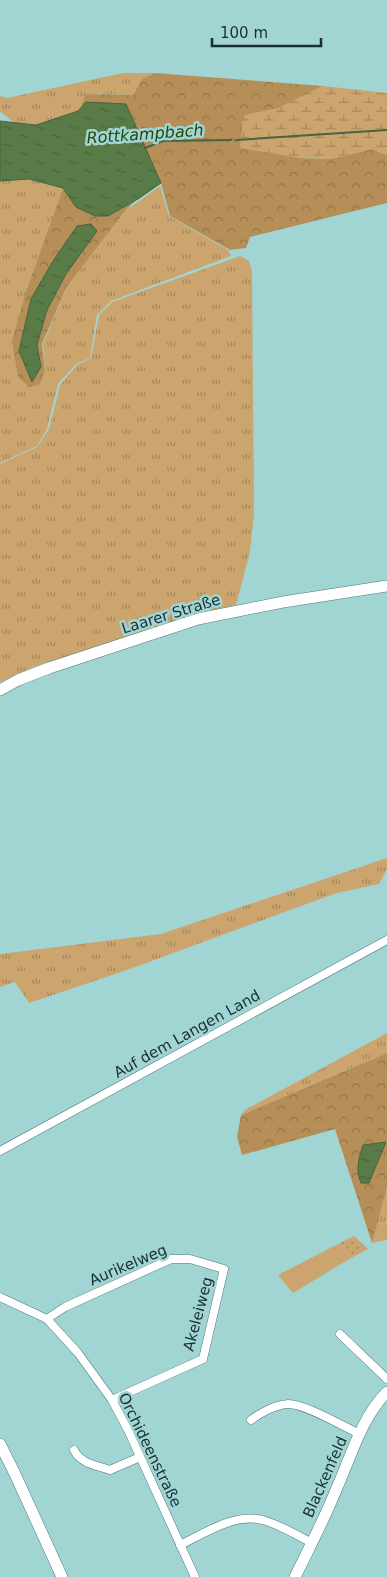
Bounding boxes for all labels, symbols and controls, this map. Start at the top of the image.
scale bar [212,15,321,47]
text: 100 m [220,24,268,42]
water label: Rottkampbach [86,120,204,148]
street label: Laarer Straße [120,590,222,638]
street label: Auf dem Langen Land [111,986,263,1082]
street label: Aurikelweg [86,1241,170,1289]
street label: Akeleiweg [179,1275,217,1353]
street label: Orchideenstraße [115,1390,185,1510]
street label: Blackenfeld [299,1434,351,1520]

